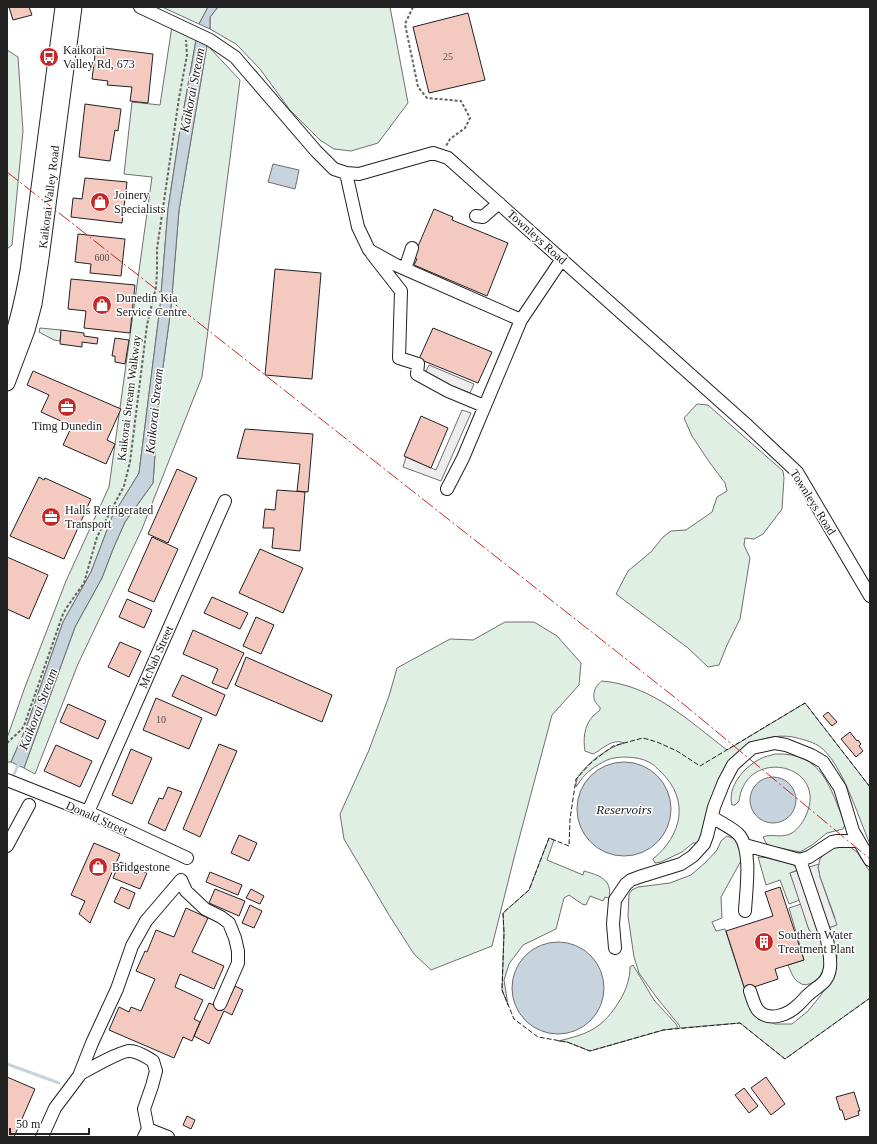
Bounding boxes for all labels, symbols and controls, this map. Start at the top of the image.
place label: Kaikorai Valley Rd, 673 [63,43,135,71]
bus stop icon: Kaikorai Valley Rd, 673 [38,46,60,68]
water label: Kaikorai Stream [176,46,208,135]
house number: 25 [443,51,453,62]
street label: Kaikorai Valley Road [36,145,62,249]
place label: Joinery Specialists [114,188,166,216]
shop icon: Joinery Specialists [89,191,111,213]
street label: Townleys Road [505,207,569,267]
house number: 600 [95,252,110,263]
place label: Dunedin Kia Service Centre [116,291,187,319]
shop icon: Dunedin Kia Service Centre [91,294,113,316]
street label: Kaikorai Stream Walkway [114,334,144,462]
water label: Kaikorai Stream [142,368,166,455]
office icon: Timg Dunedin [56,396,78,418]
place label: Timg Dunedin [32,419,102,433]
street label: Townleys Road [787,467,839,537]
place label: Halls Refrigerated Transport [65,503,153,531]
office icon: Halls Refrigerated Transport [40,506,62,528]
street label: McNab Street [136,623,176,690]
water label: Kaikorai Stream [15,666,60,753]
house number: 10 [156,714,166,725]
street label: Donald Street [64,798,131,838]
water label: Reservoirs [595,802,652,817]
shop icon: Bridgestone [87,856,109,878]
place label: Bridgestone [112,860,170,874]
place label: Southern Water Treatment Plant [778,928,855,956]
building icon: Southern Water Treatment Plant [753,931,775,953]
scale bar [10,1110,89,1136]
text: 50 m [16,1117,41,1131]

